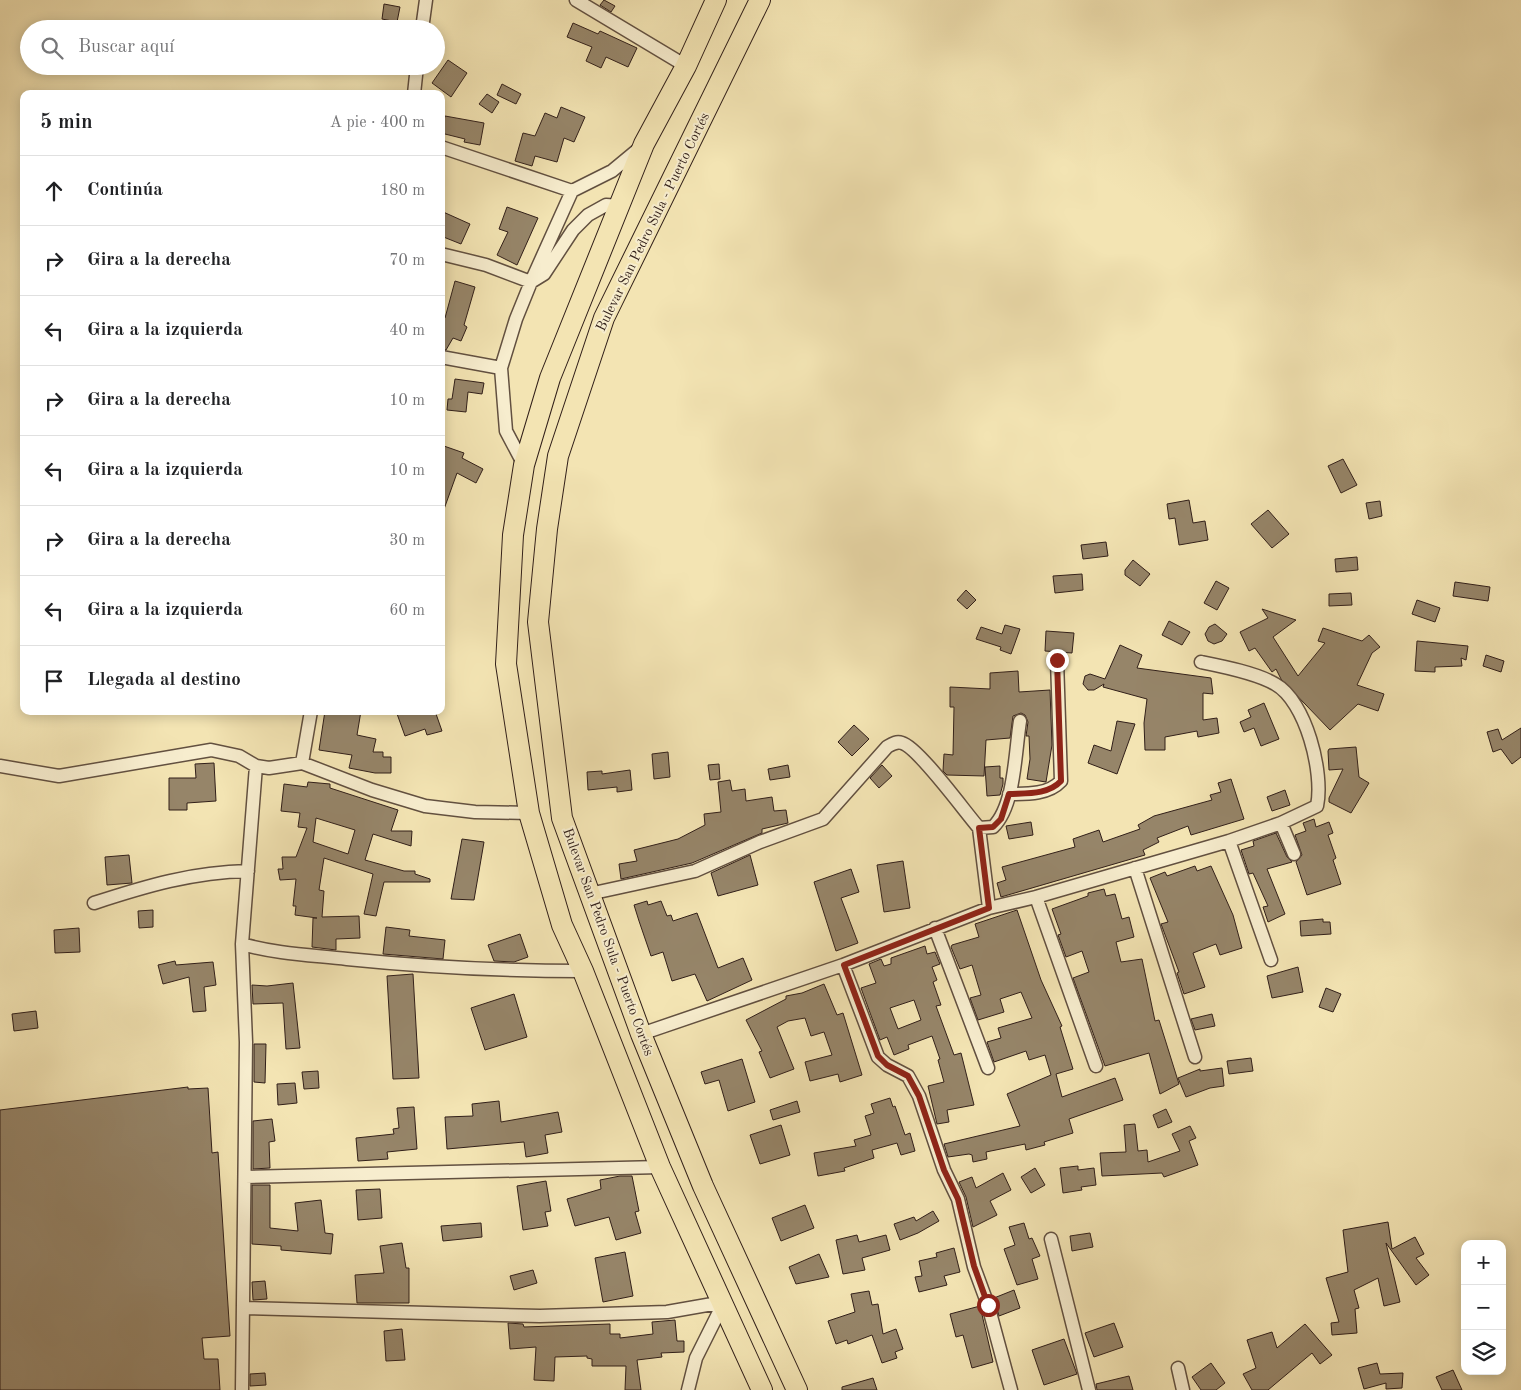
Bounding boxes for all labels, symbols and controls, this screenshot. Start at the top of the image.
search box [20,20,445,75]
icon: search [38,34,66,62]
text: Buscar aquí [78,38,174,57]
street label: Bulevar San Pedro Sula - Puerto Cortés [594,110,712,334]
text: 5 min [40,112,93,133]
text: A pie · 400 m [330,115,425,131]
icon: ahead [40,177,68,205]
text: Continúa [87,181,163,200]
text: 180 m [380,183,425,199]
icon: right [40,247,68,275]
text: Gira a la derecha [87,251,231,270]
text: 70 m [389,253,425,269]
icon: left [40,317,68,345]
text: Gira a la izquierda [87,321,243,340]
text: 40 m [389,323,425,339]
icon: right [40,387,68,415]
text: Gira a la derecha [87,391,231,410]
text: 10 m [389,393,425,409]
icon: left [40,457,68,485]
text: Gira a la izquierda [87,461,243,480]
text: 10 m [389,463,425,479]
icon: right [40,527,68,555]
text: Gira a la derecha [87,531,231,550]
text: 30 m [389,533,425,549]
icon: left [40,597,68,625]
text: Gira a la izquierda [87,601,243,620]
text: 60 m [389,603,425,619]
route end [1046,649,1069,672]
icon: arrive [40,667,68,695]
text: Llegada al destino [87,671,241,690]
street label: Bulevar San Pedro Sula - Puerto Cortés [560,826,656,1058]
map controls [1461,1240,1506,1375]
button: + [1461,1240,1506,1285]
button: − [1461,1285,1506,1330]
route start [977,1294,1000,1317]
button: layers [1461,1330,1506,1375]

